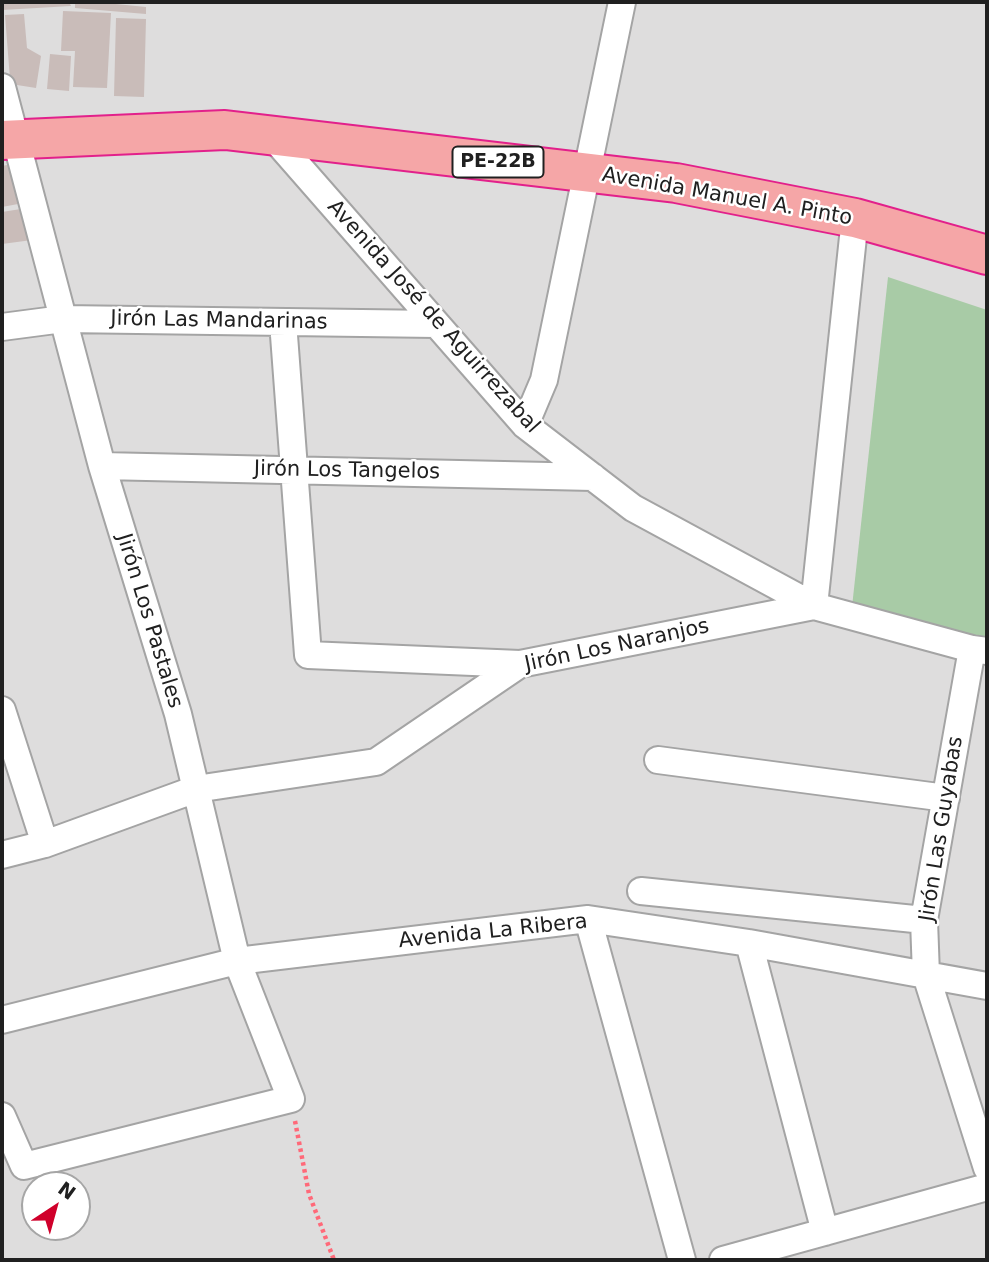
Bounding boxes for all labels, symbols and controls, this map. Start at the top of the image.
road number: PE-22B [452,146,544,178]
street label: Avenida Manuel A. Pinto [600,163,854,231]
street label: Avenida José de Aguirrezabal [322,195,544,439]
street label: Jirón Las Mandarinas [110,307,328,335]
street label: Jirón Los Tangelos [254,457,440,485]
street label: Jirón Los Pastales [110,531,188,711]
street label: Jirón Los Naranjos [523,614,711,678]
street label: Jirón Las Guyabas [915,735,969,923]
street label: Avenida La Ribera [397,910,589,954]
north arrow [21,1171,91,1241]
text: N [54,1177,80,1204]

